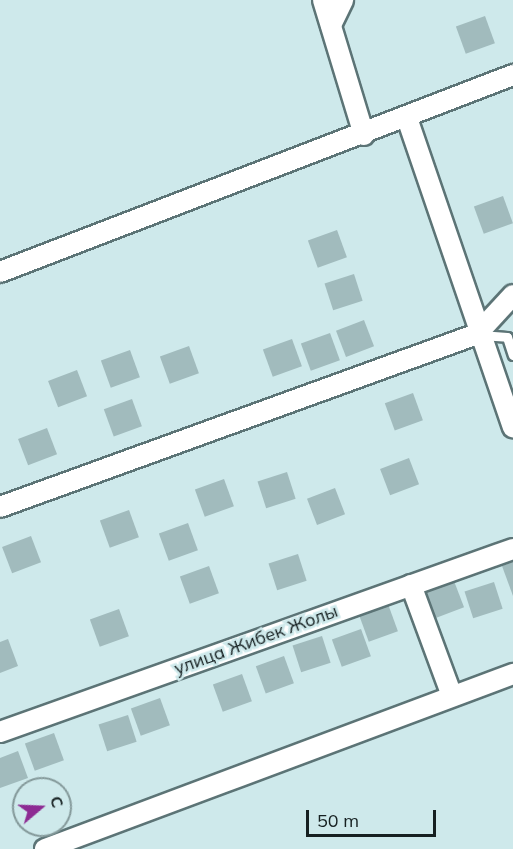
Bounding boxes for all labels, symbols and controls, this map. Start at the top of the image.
street label: улица Жибек Жолы [171,600,341,680]
north arrow [12,777,72,837]
text: С [46,793,68,810]
scale bar [309,798,440,836]
text: 50 m [317,809,359,832]

